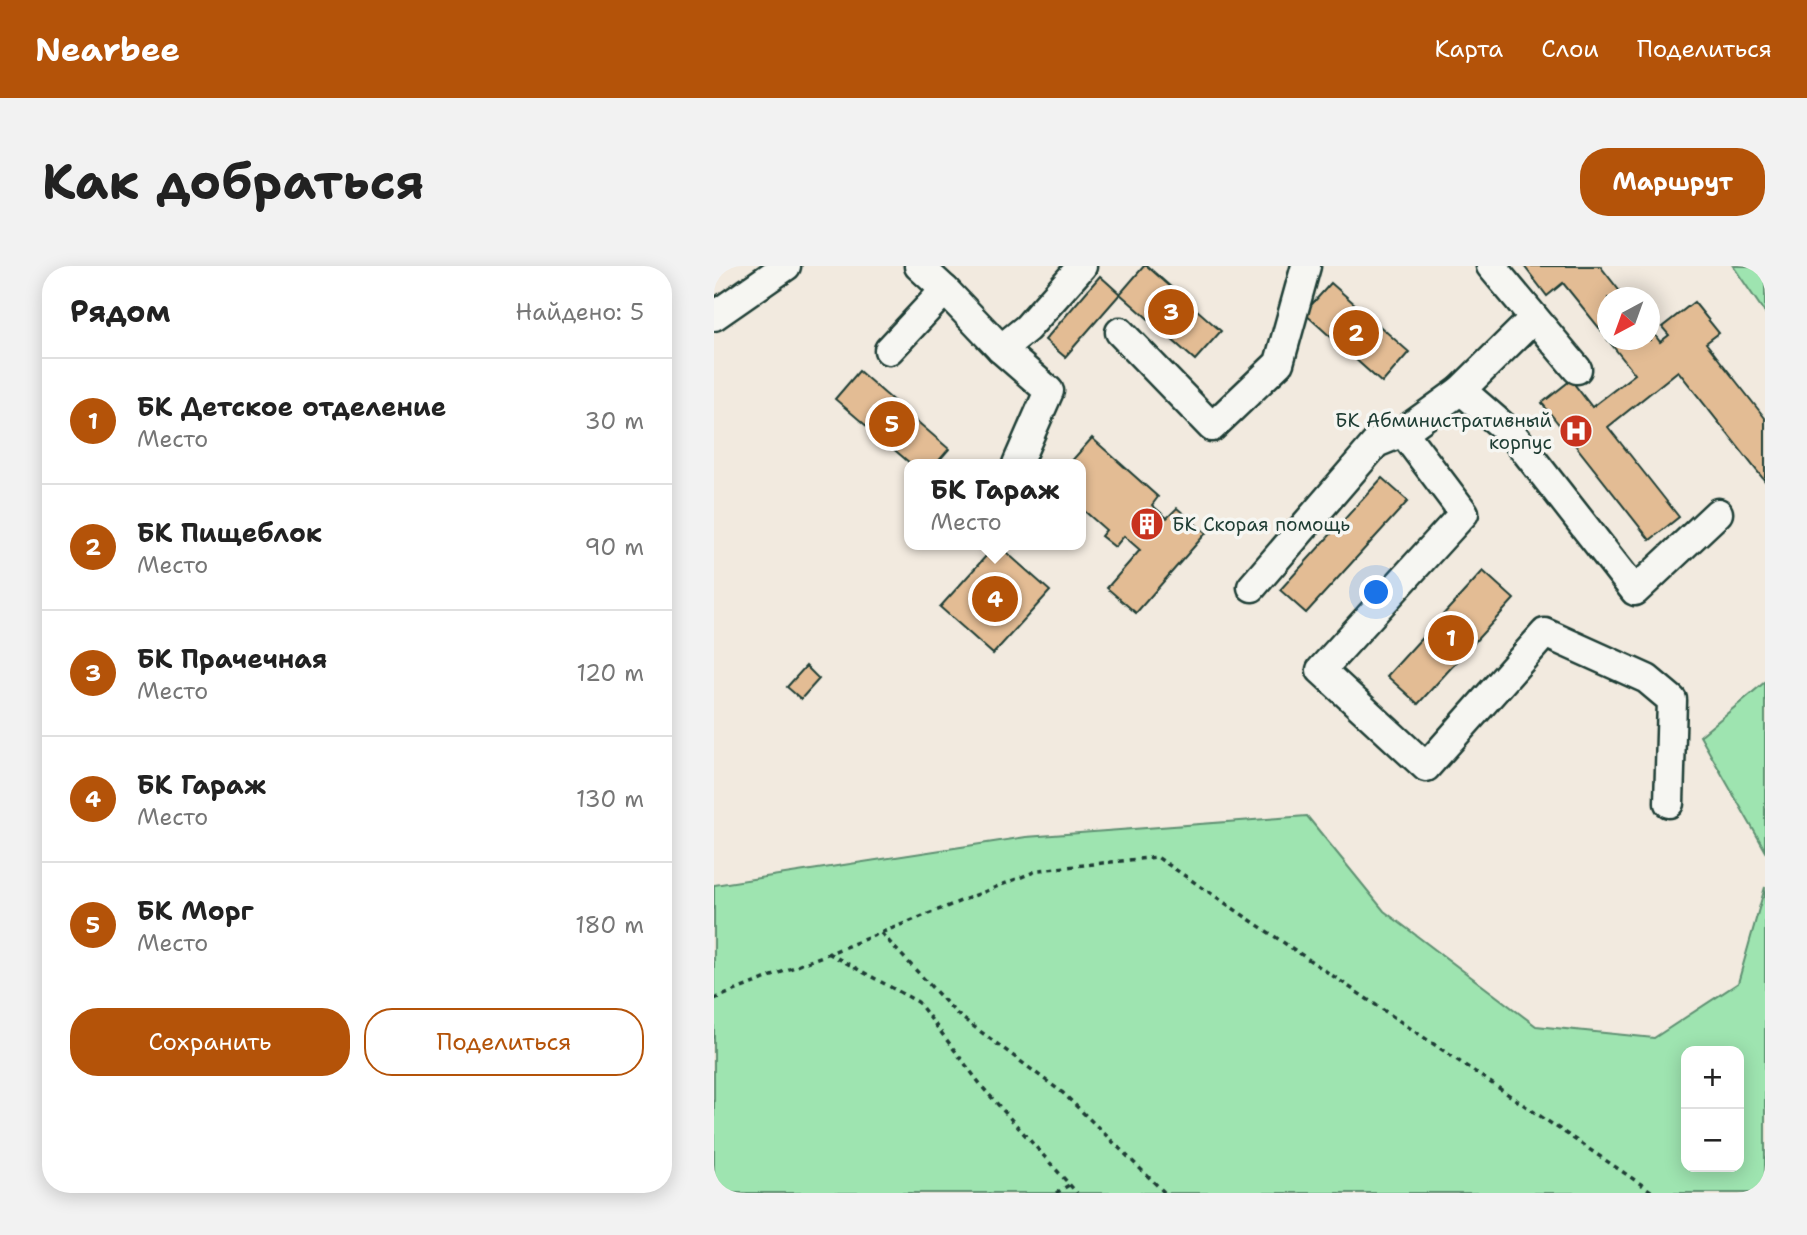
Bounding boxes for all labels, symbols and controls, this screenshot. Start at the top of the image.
text: Nearbee [35,27,180,72]
text: Карта [1435,33,1503,65]
text: Слои [1541,33,1599,65]
text: Поделиться [1637,33,1772,65]
button: Маршрут [1580,148,1765,216]
text: Как добраться [42,149,424,215]
pin: 3 [1148,286,1194,338]
north arrow [1597,287,1660,350]
text: Рядом [70,291,170,332]
text: Найдено: 5 [516,297,644,327]
pin: 2 [1333,307,1379,359]
text: БК Детское отделение [137,389,446,424]
pin: 5 [869,398,915,450]
text: 1 [88,406,98,436]
text: 30 m [585,406,644,436]
place label: БК Абминистративный корпус [1335,408,1552,455]
hospital icon: БК Абминистративный корпус [1557,412,1595,450]
text: Место [137,424,208,454]
popup [904,459,1086,550]
text: БК Гараж [931,472,1059,507]
building icon: БК Скорая помощь [1128,505,1166,543]
text: Место [931,507,1002,537]
place label: БК Скорая помощь [1172,512,1350,537]
text: БК Пищеблок [137,515,322,550]
text: 2 [85,532,101,562]
text: 90 m [584,532,644,562]
text: Место [137,550,208,580]
pin: 4 [972,573,1018,625]
your location [1359,575,1393,609]
pin: 1 [1428,612,1474,664]
text: БК Прачечная [137,641,328,676]
text: 3 [85,658,101,688]
text: 120 m [576,658,644,688]
text: Место [137,676,208,706]
text: БК Гараж [137,767,266,802]
text: 4 [85,784,101,814]
text: 130 m [576,784,644,814]
text: Место [137,802,208,832]
text: БК Морг [137,893,254,928]
text: 5 [86,910,100,940]
text: 180 m [575,910,644,940]
text: Место [137,928,208,958]
button: Сохранить [70,1008,350,1076]
button: Поделиться [364,1008,644,1076]
map controls [1681,1046,1744,1172]
button: + [1681,1046,1744,1109]
button: − [1681,1109,1744,1172]

